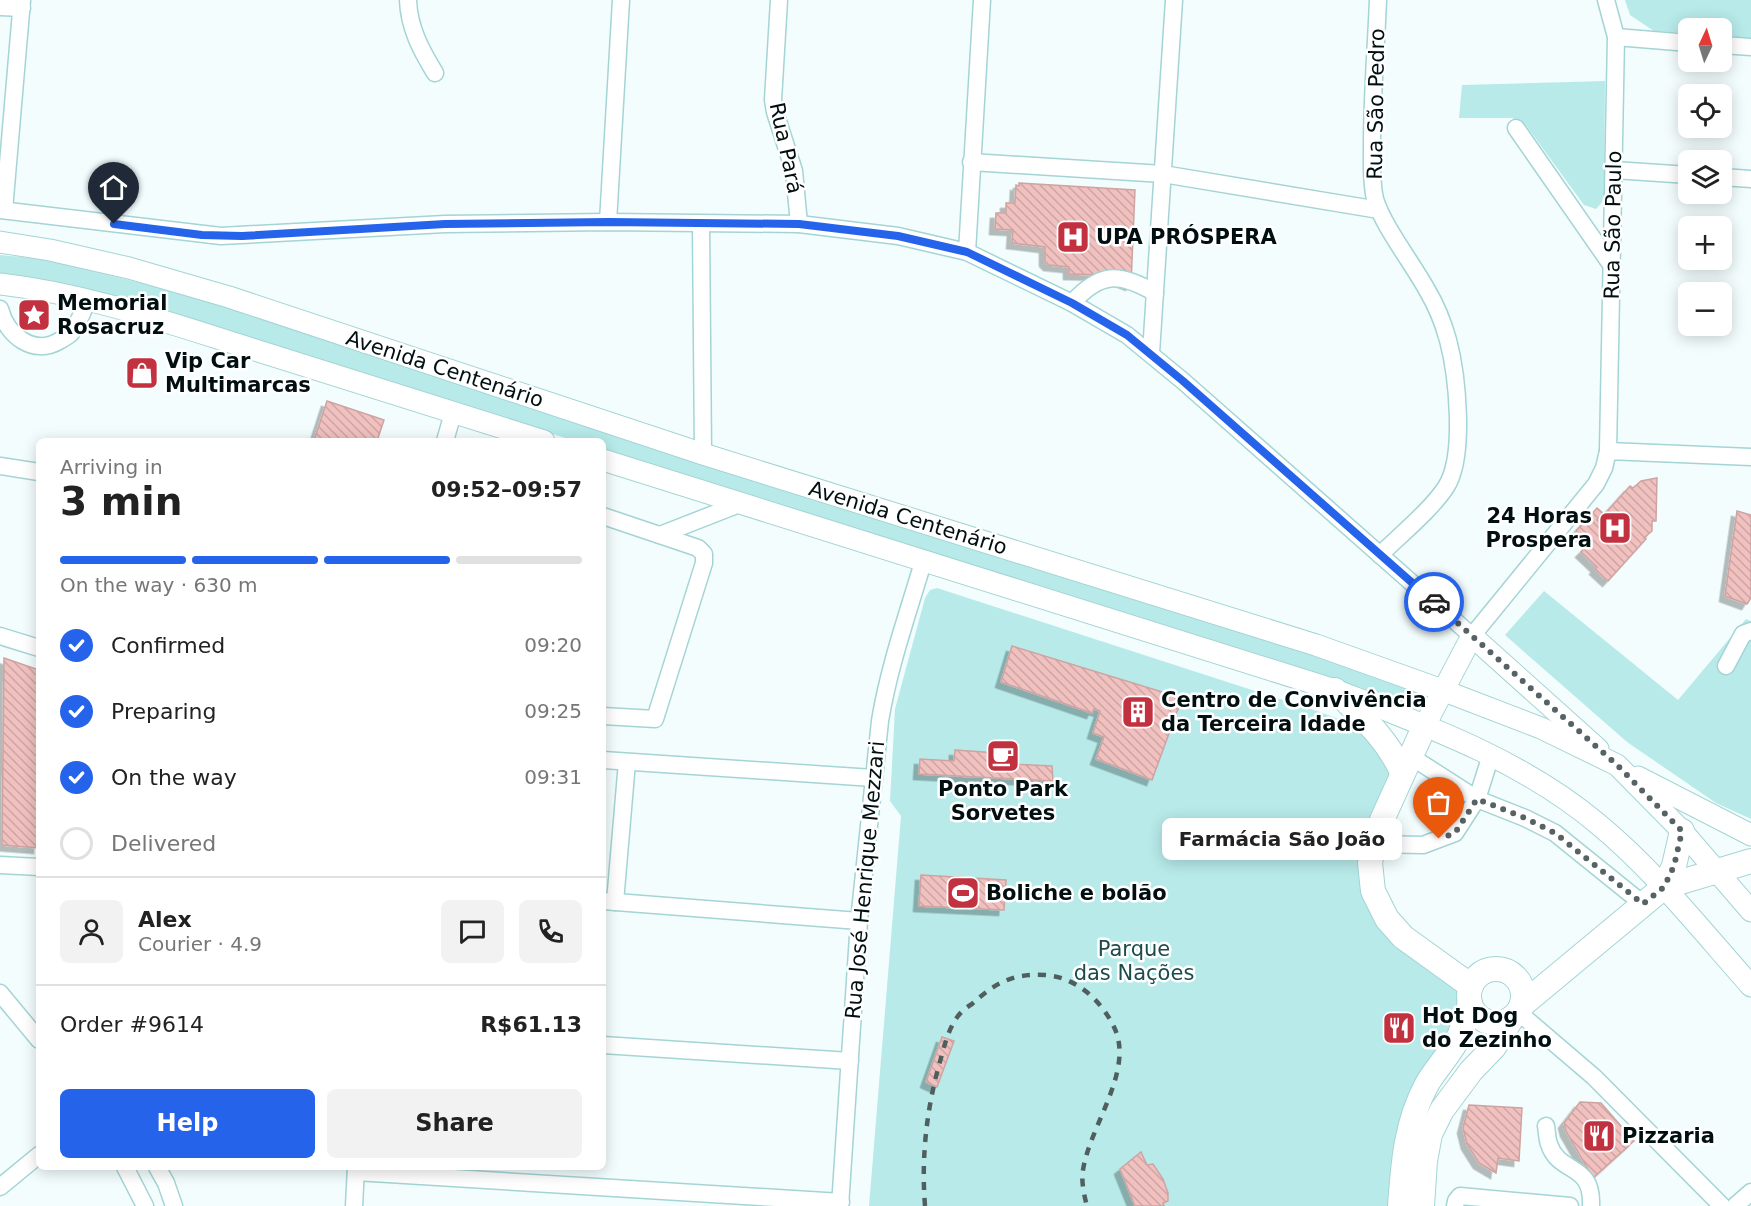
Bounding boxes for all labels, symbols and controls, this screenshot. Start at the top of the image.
north arrow [1678,18,1732,72]
map controls [1678,18,1732,336]
street label: Rua São Pedro [1363,28,1389,180]
button: locate [1678,84,1732,138]
street label: Rua Pará [765,100,807,196]
street label: Rua São Paulo [1600,150,1626,300]
button: layers [1678,150,1732,204]
pin [88,162,139,224]
icon: home [97,171,130,204]
button: + [1678,216,1732,270]
hospital icon: UPA PRÓSPERA [1055,219,1091,255]
place label: UPA PRÓSPERA [1096,224,1278,249]
button: − [1678,282,1732,336]
place label: Memorial Rosacruz [57,291,167,339]
place icon: Memorial Rosacruz [16,297,52,333]
street label: Avenida Centenário [343,326,547,412]
place label: Vip Car Multimarcas [165,349,311,397]
shop icon: Vip Car Multimarcas [124,355,160,391]
text: Arriving in [60,455,163,479]
street label: Avenida Centenário [806,476,1010,560]
text: 09:52–09:57 [431,477,582,502]
text: 3 min [60,479,182,524]
place label: 24 Horas Prospera [1486,504,1592,552]
hospital icon: 24 Horas Prospera [1597,510,1633,546]
courier [1404,572,1464,632]
text: On the way · 630 m [60,573,258,597]
icon: car [1418,586,1451,619]
icon: check [60,629,93,662]
text: Confirmed [111,633,225,658]
text: 09:20 [524,633,582,657]
place label: Centro de Convivência da Terceira Idade [1161,688,1427,736]
building icon: Centro de Convivência da Terceira Idade [1120,694,1156,730]
icon: check [60,695,93,728]
text: Preparing [111,699,217,724]
text: 09:25 [524,699,582,723]
cafe icon: Ponto Park Sorvetes [985,738,1021,774]
street label: Rua José Henrique Mezzari [841,740,889,1020]
icon: check [60,761,93,794]
text: On the way [111,765,237,790]
text: 09:31 [524,765,582,789]
place label: Ponto Park Sorvetes [938,777,1069,825]
pin [1413,777,1464,839]
icon: bag [1422,786,1455,819]
callout: Farmácia São João [1163,818,1403,860]
text: Farmácia São João [1179,827,1385,851]
text: Delivered [111,831,216,856]
sports icon: Boliche e bolão [945,875,981,911]
place label: Boliche e bolão [986,881,1167,905]
button: person [60,900,123,963]
button: chat [441,900,504,963]
button: phone [519,900,582,963]
text: Alex [138,907,192,932]
text: Courier · 4.9 [138,932,262,956]
park label: Parque das Nações [1074,937,1194,985]
place label: Hot Dog do Zezinho [1422,1004,1552,1052]
restaurant icon: Hot Dog do Zezinho [1381,1010,1417,1046]
text: Order #9614 [60,1012,204,1037]
text: R$61.13 [480,1012,582,1037]
button: Help [60,1089,315,1158]
button: Share [327,1089,582,1158]
restaurant icon: Pizzaria [1581,1118,1617,1154]
place label: Pizzaria [1622,1124,1715,1148]

